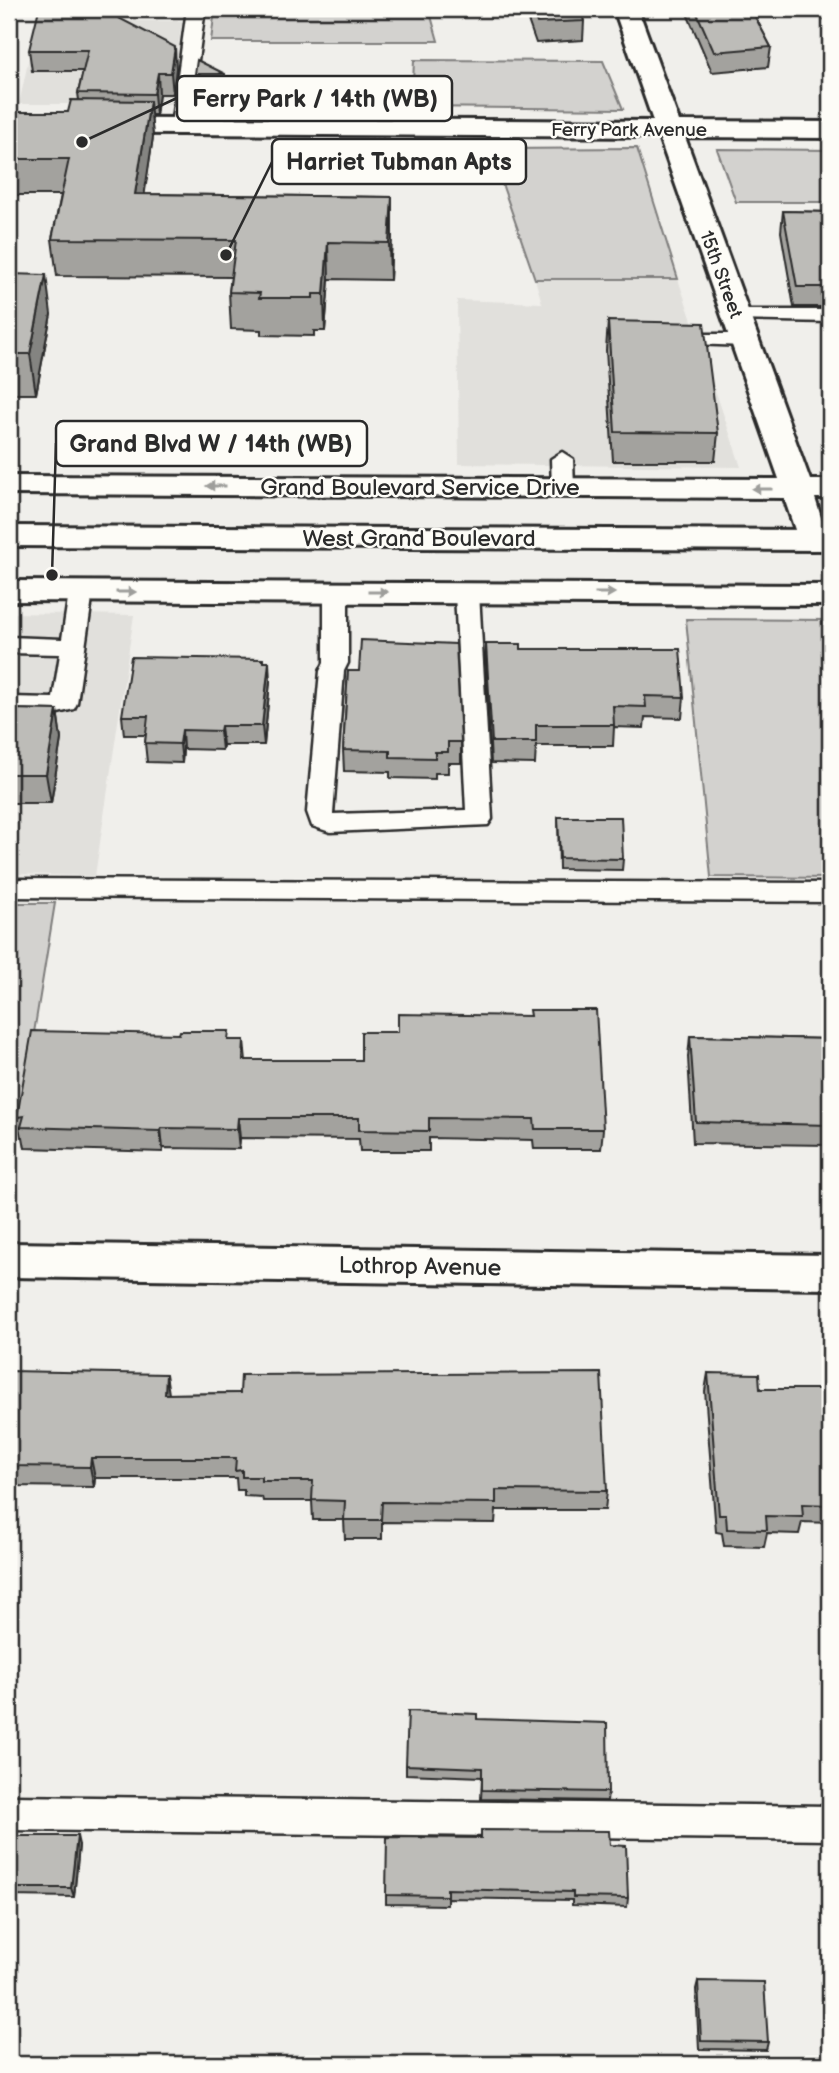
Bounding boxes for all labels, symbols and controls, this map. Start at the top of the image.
callout: Ferry Park / 14th (WB) [177,76,452,121]
text: Ferry Park / 14th (WB) [192,85,438,114]
street label: Ferry Park Avenue [551,119,707,142]
callout: Harriet Tubman Apts [272,139,526,184]
text: Harriet Tubman Apts [286,148,512,177]
street label: 15th Street [694,228,747,322]
callout: Grand Blvd W / 14th (WB) [56,421,367,466]
text: Grand Blvd W / 14th (WB) [69,430,353,459]
street label: Grand Boulevard Service Drive [260,474,580,502]
one-way arrow [205,480,227,492]
one-way arrow [751,483,773,495]
street label: West Grand Boulevard [302,525,536,553]
one-way arrow [115,586,137,598]
one-way arrow [367,586,389,598]
one-way arrow [595,588,617,599]
street label: Lothrop Avenue [338,1252,502,1282]

